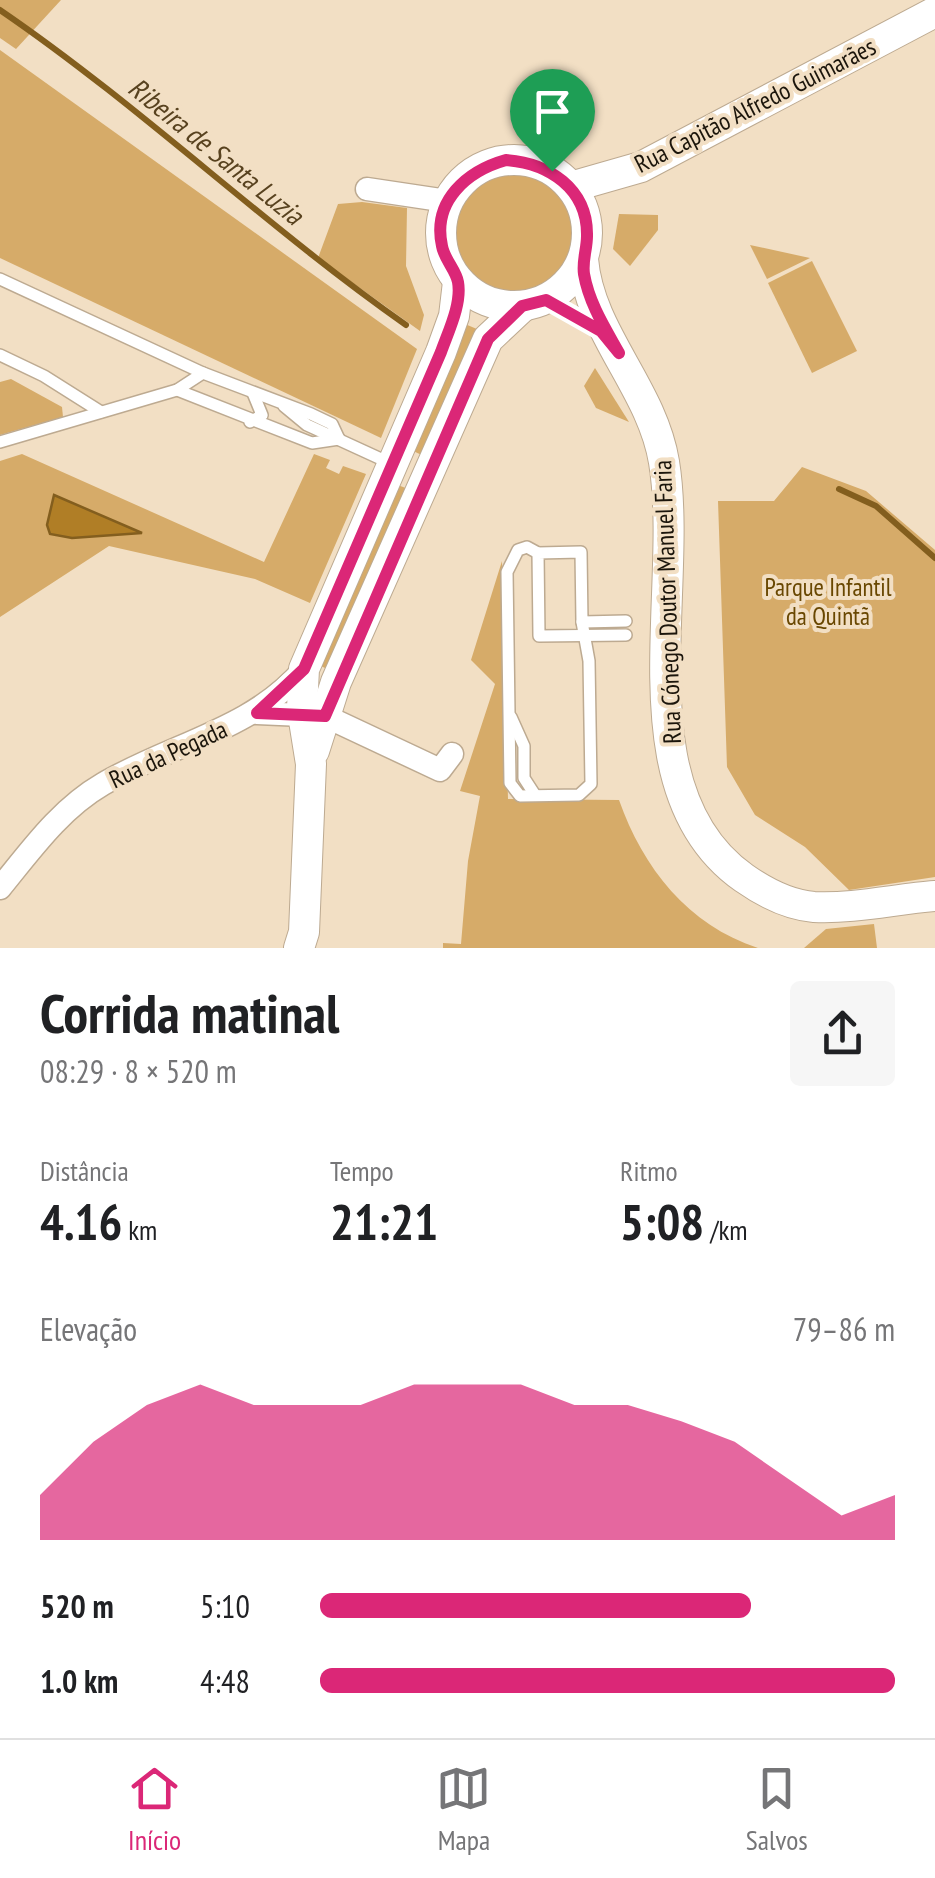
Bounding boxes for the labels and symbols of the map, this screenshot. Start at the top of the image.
street label: Rua Capitão Alfredo Guimarães [629,30,881,180]
water label: Ribeira de Santa Luzia [121,69,313,234]
pin [510,69,595,172]
street label: Rua Cónego Doutor Manuel Faria [646,460,688,744]
park label: Parque Infantil da Quintã [764,571,892,632]
street label: Rua da Pegada [104,713,232,795]

